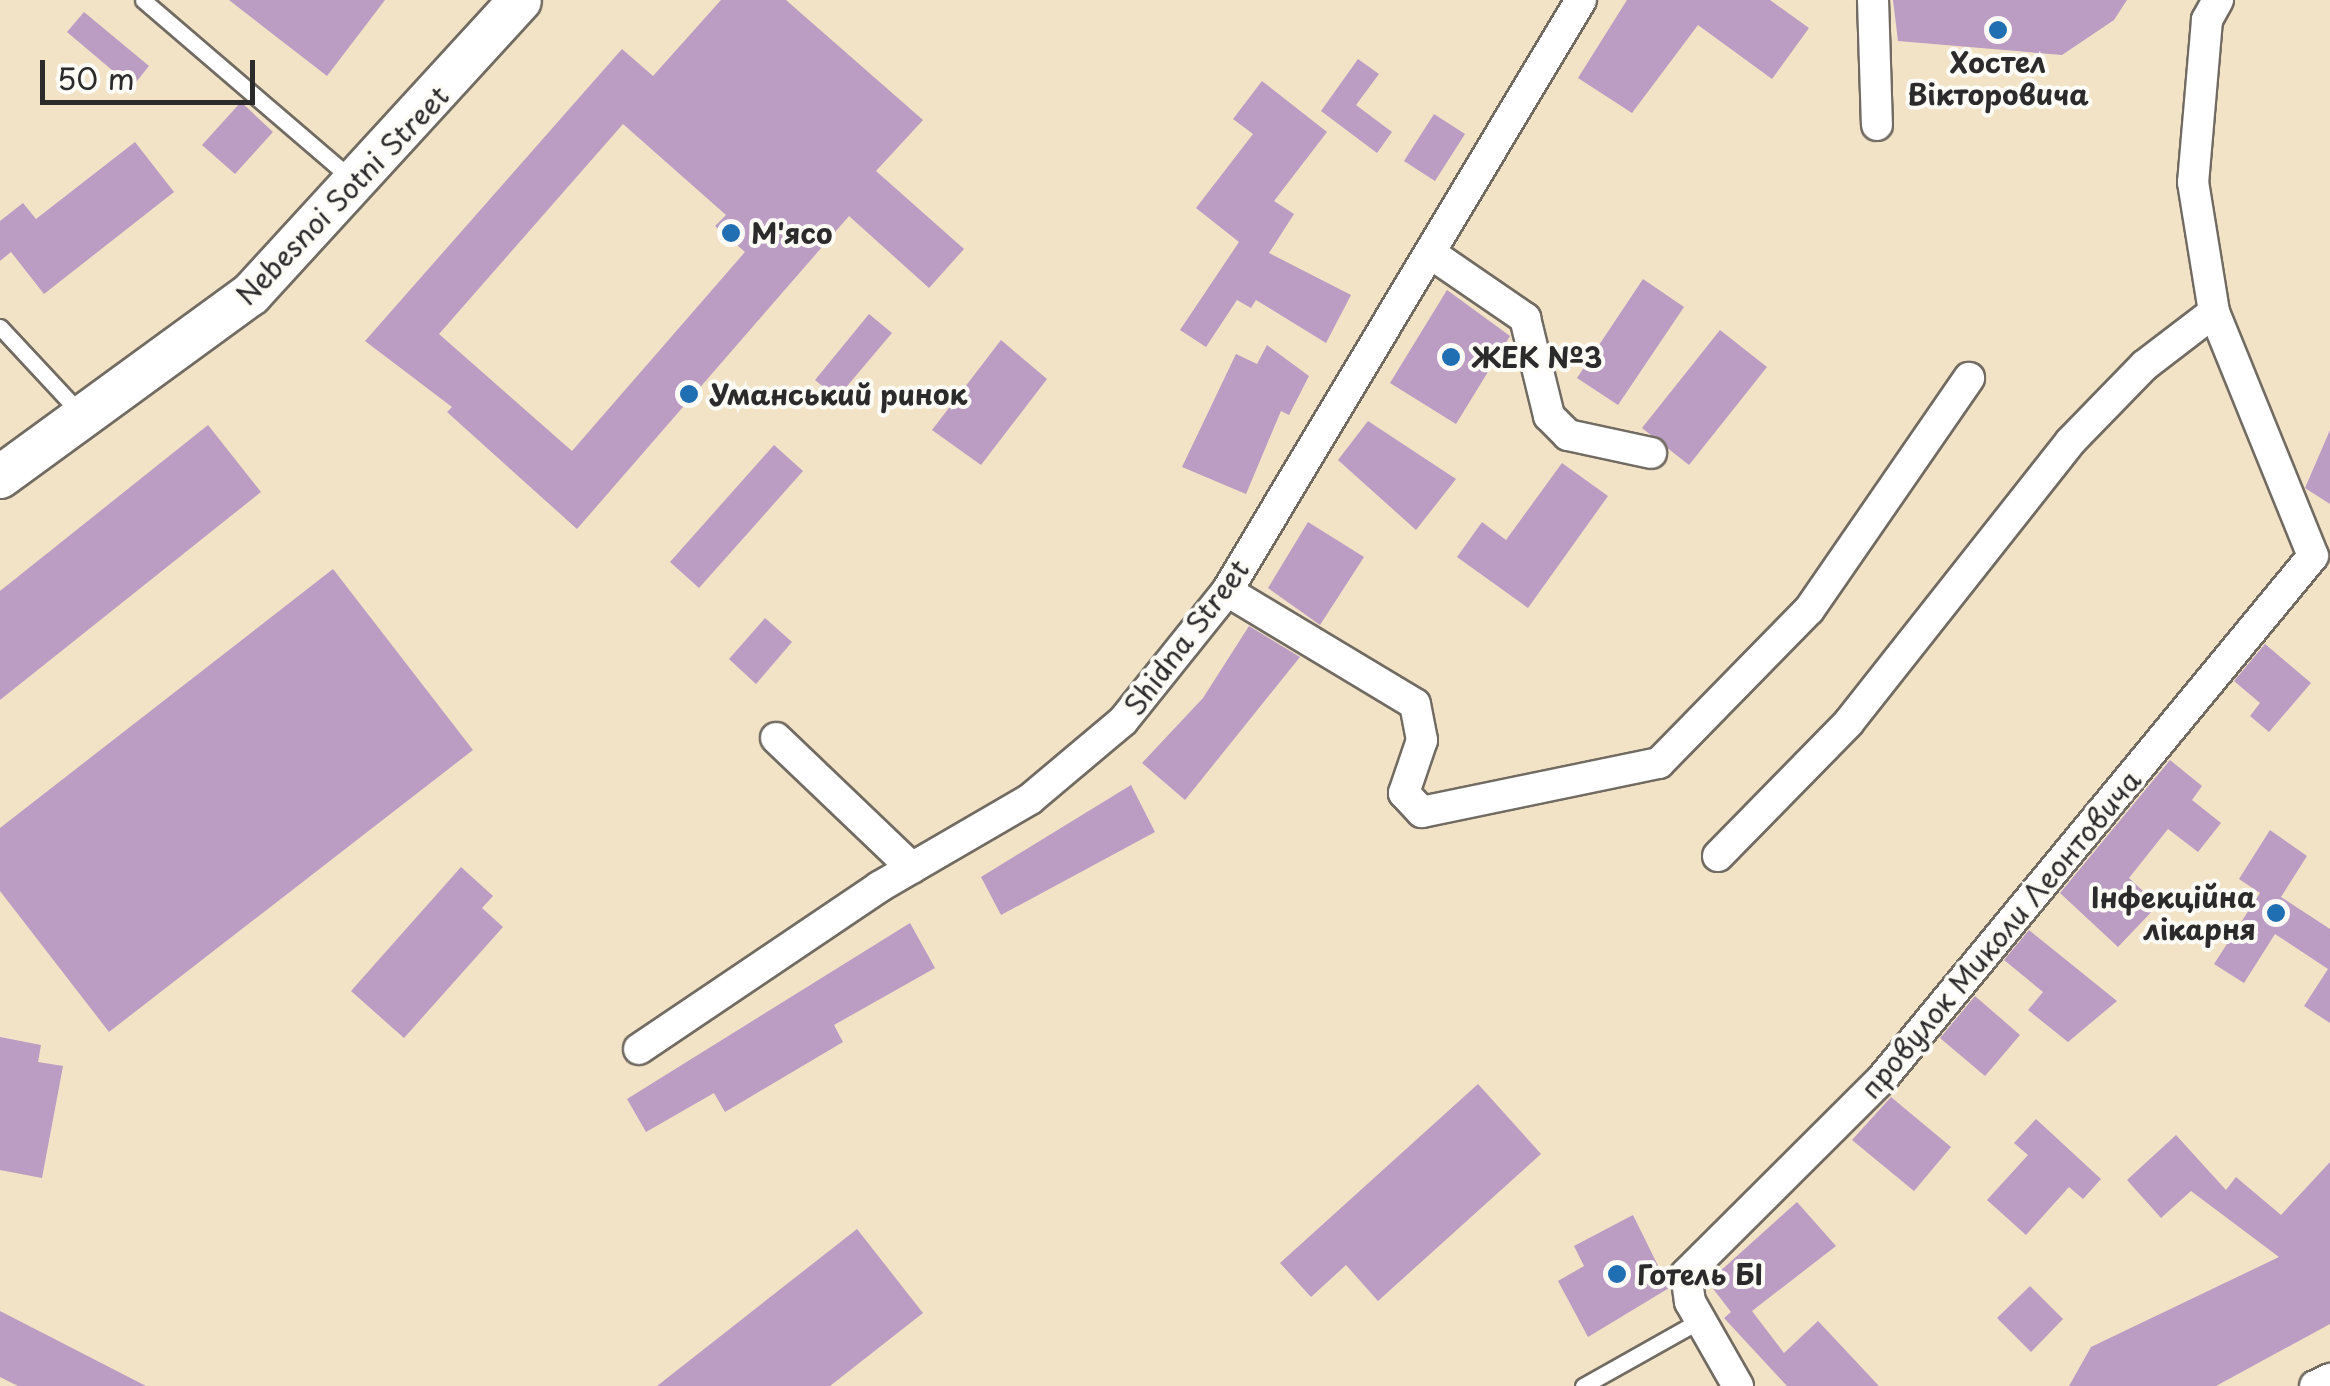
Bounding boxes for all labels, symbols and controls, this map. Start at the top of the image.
marker: Хостел Вікторовича [1987,19,2009,41]
scale bar [45,40,260,102]
place label: Хостел Вікторовича [1907,45,2089,111]
text: 50 m [57,55,135,100]
street label: Nebesnoi Sotni Street [229,78,455,312]
place label: М'ясо [751,216,832,250]
marker: М'ясо [720,222,742,244]
place label: ЖЕК №3 [1471,340,1603,374]
marker: ЖЕК №3 [1440,346,1462,368]
place label: Уманський ринок [709,377,969,411]
marker: Уманський ринок [678,383,700,405]
street label: Shidna Street [1117,553,1255,721]
street label: провулок Миколи Леонтовича [1852,763,2148,1105]
place label: Інфекційна лікарня [2091,880,2256,946]
marker: Інфекційна лікарня [2265,902,2287,924]
place label: Готель БІ [1637,1257,1763,1291]
marker: Готель БІ [1606,1263,1628,1285]

